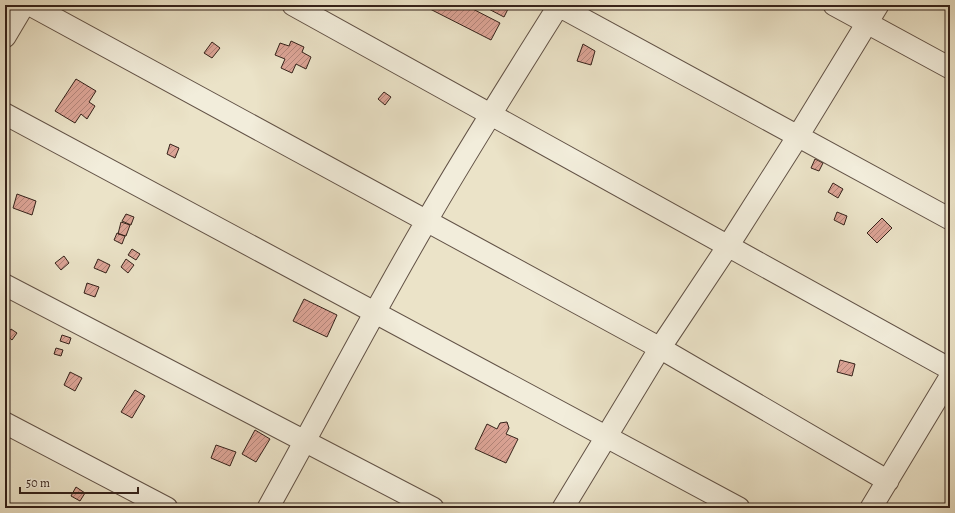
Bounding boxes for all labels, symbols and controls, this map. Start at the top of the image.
scale bar [20,469,138,495]
text: 50 m [26,475,50,491]

